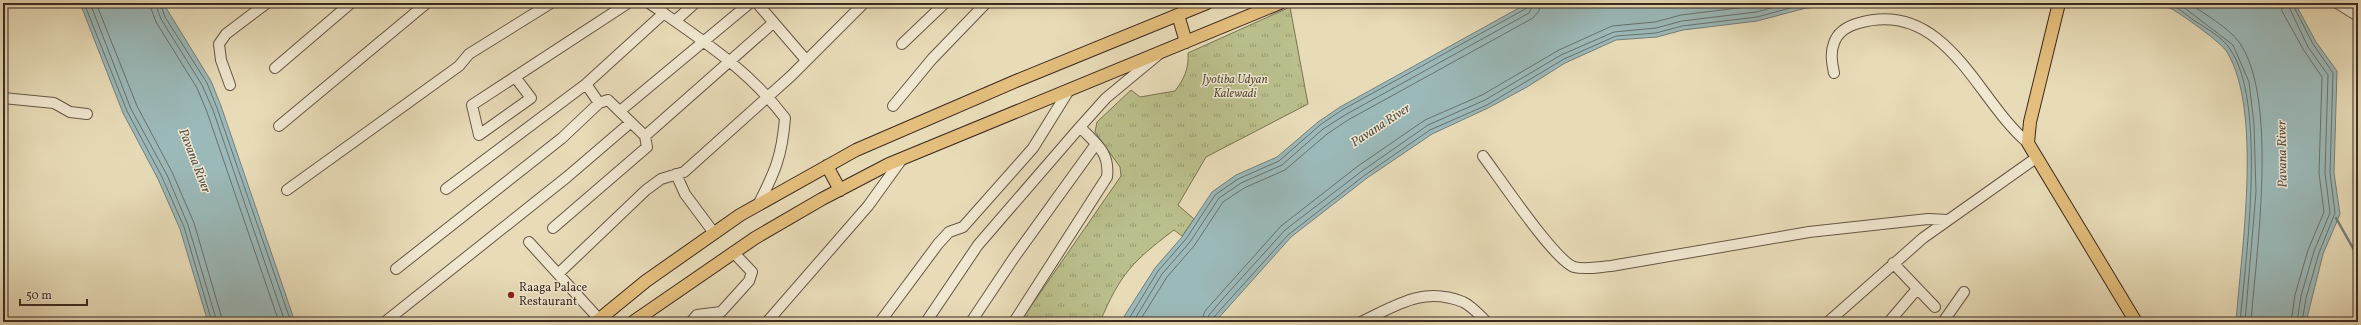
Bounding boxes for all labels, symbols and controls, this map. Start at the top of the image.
park label: Jyotiba Udyan Kalewadi [1201,72,1268,102]
water label: Pavana River [1348,100,1414,152]
water label: Pavana River [2273,120,2293,188]
water label: Pavana River [173,126,215,196]
place label: Raaga Palace Restaurant [519,280,588,310]
scale bar [20,281,87,307]
text: 50 m [26,288,52,304]
marker: Raaga Palace Restaurant [506,290,516,300]

